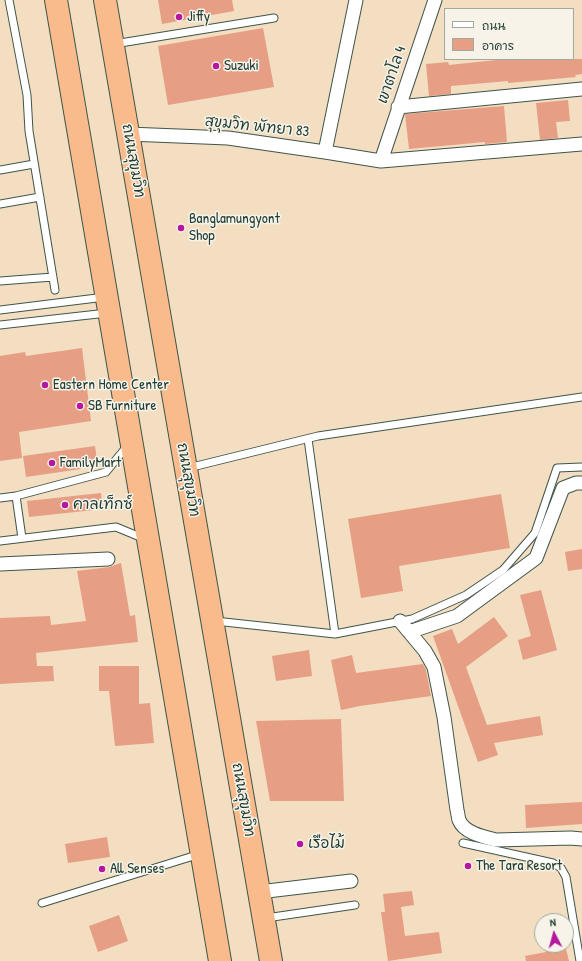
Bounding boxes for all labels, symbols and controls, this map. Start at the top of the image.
place label: Jiffy [187,8,210,26]
legend [444,8,574,60]
marker: Jiffy [174,12,184,22]
text: ถนน [482,17,506,34]
text: อาคาร [482,37,514,54]
street label: เขาตาโล 4 [374,44,410,106]
place label: Suzuki [224,57,259,75]
marker: Suzuki [211,61,221,71]
street label: สุขุมวิท พัทยา 83 [204,113,310,141]
street label: ถนนสุขุมวิท [118,123,148,199]
place label: Banglamungyont Shop [189,210,280,245]
marker: Banglamungyont Shop [176,223,186,233]
place label: Eastern Home Center [53,376,169,394]
marker: Eastern Home Center [40,380,50,390]
place label: SB Furniture [88,397,156,415]
marker: SB Furniture [75,401,85,411]
street label: ถนนสุขุมวิท [173,442,203,518]
place label: FamilyMart [60,454,121,472]
marker: FamilyMart [47,458,57,468]
place label: คาลเท็กซ์ [73,496,132,514]
marker: คาลเท็กซ์ [60,500,70,510]
street label: ถนนสุขุมวิท [228,762,258,838]
place label: เรือไม้ [308,835,345,853]
marker: เรือไม้ [295,839,305,849]
place label: The Tara Resort [476,857,562,875]
place label: All Senses [110,860,164,878]
marker: The Tara Resort [463,861,473,871]
marker: All Senses [97,864,107,874]
north arrow [534,913,574,953]
text: N [549,915,556,929]

